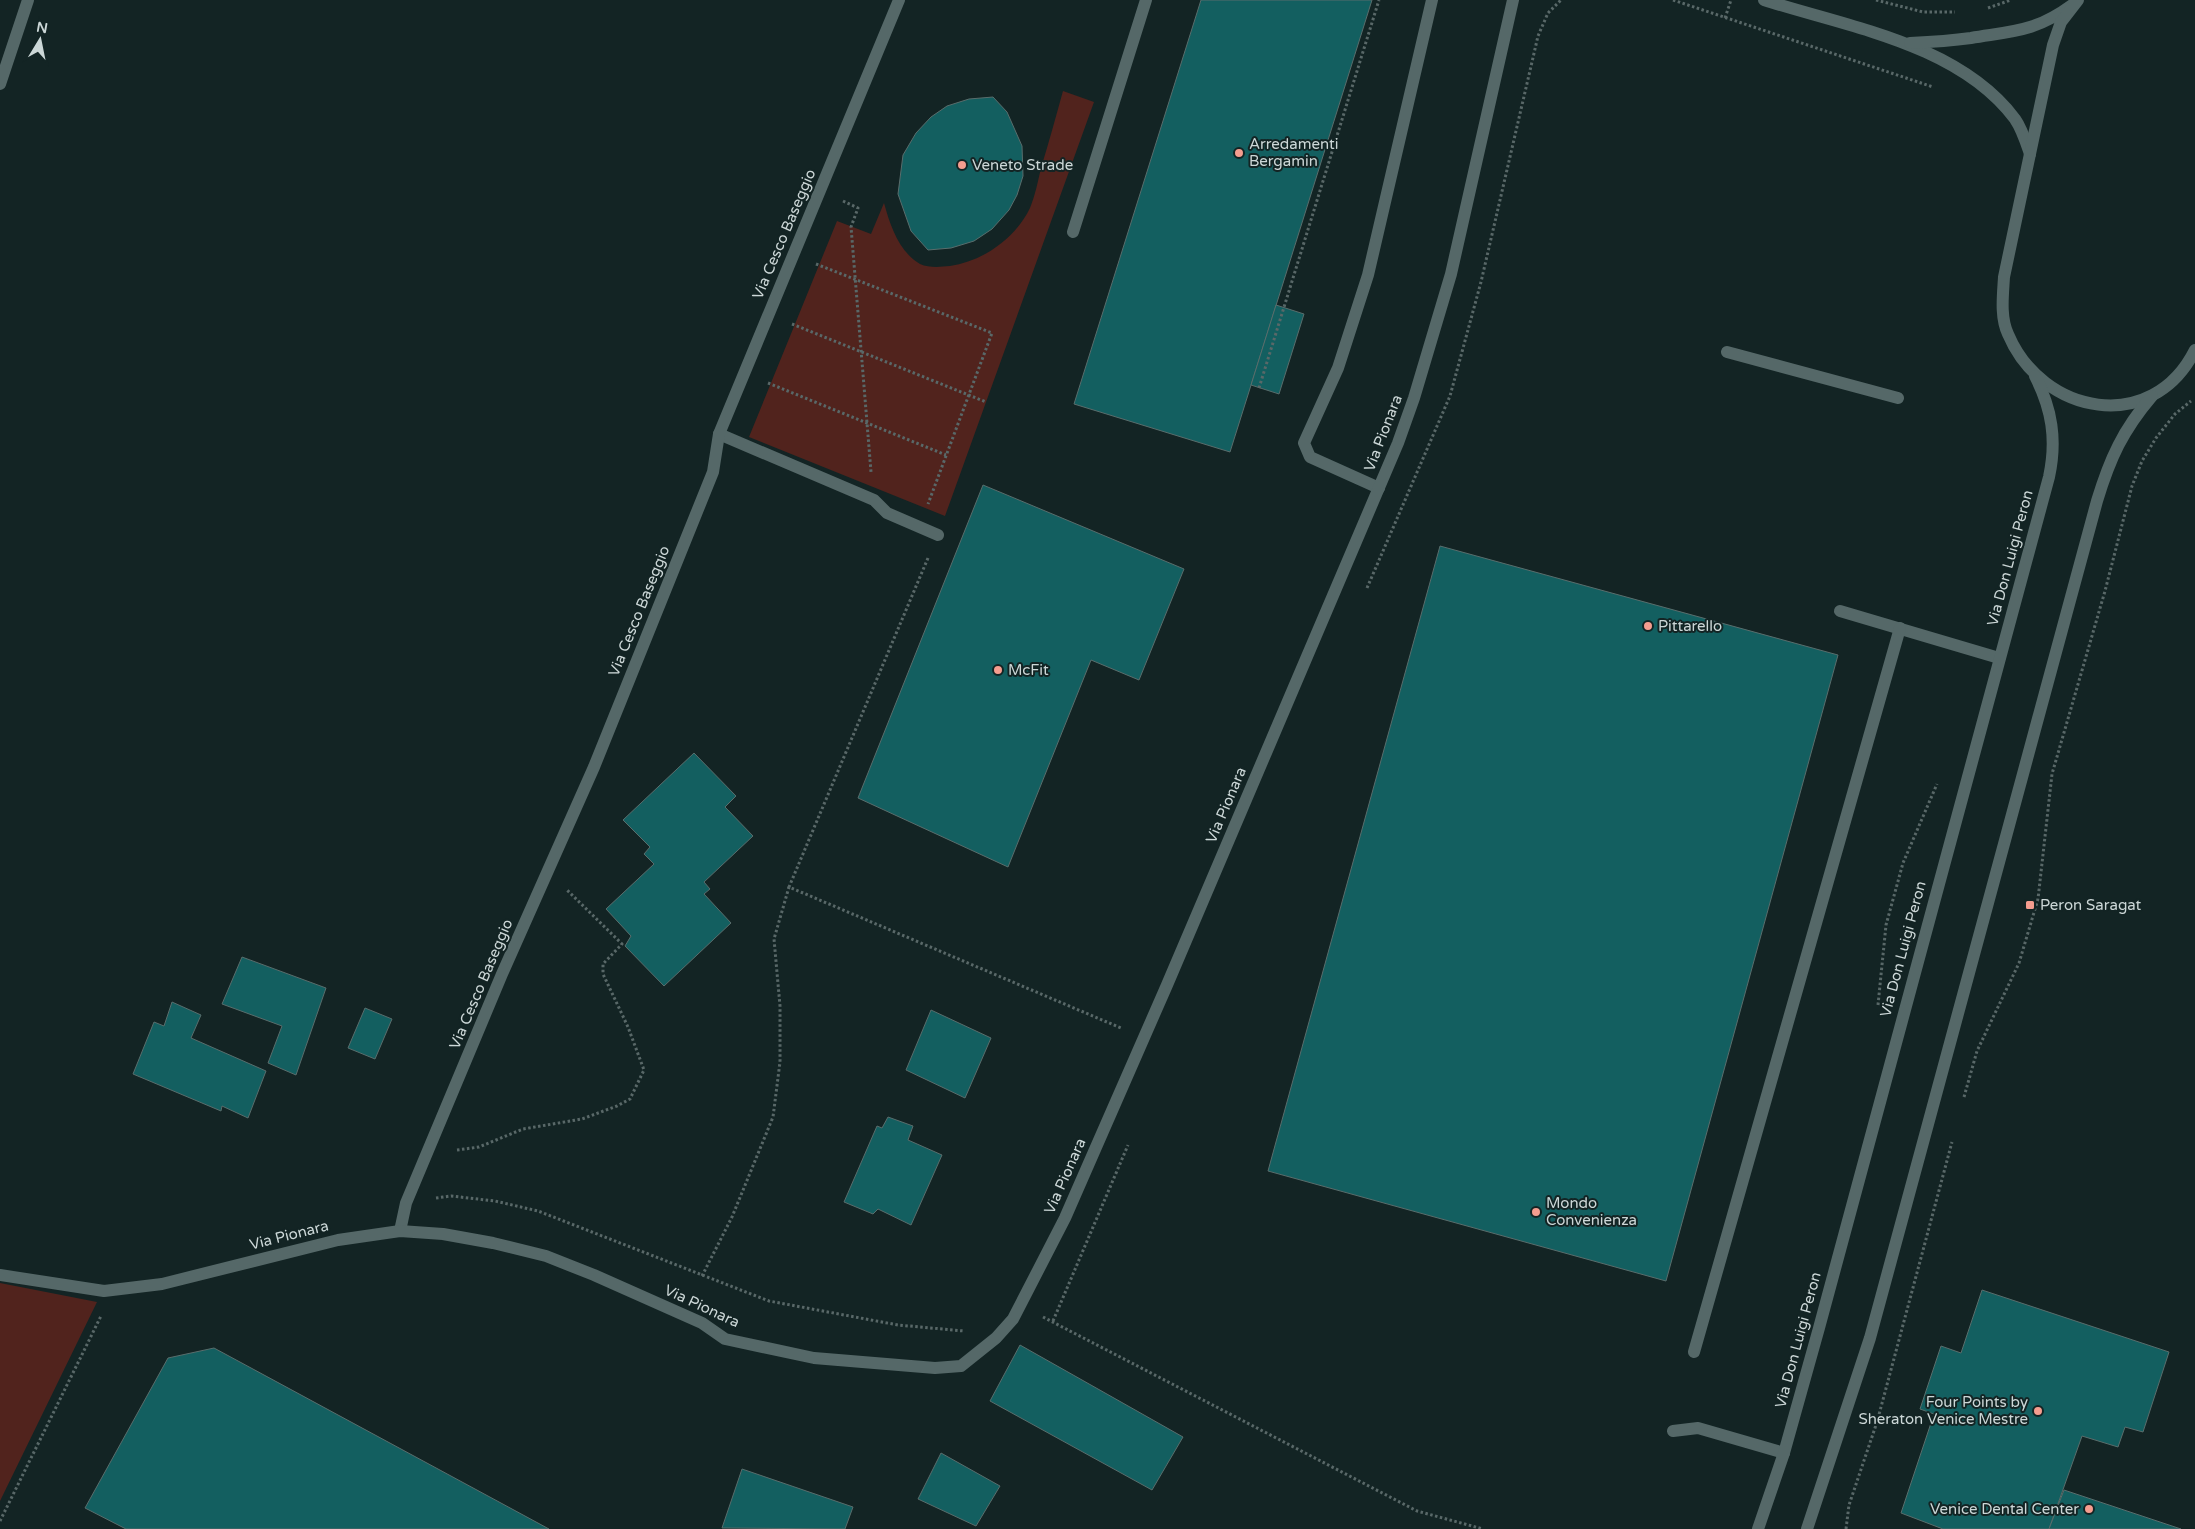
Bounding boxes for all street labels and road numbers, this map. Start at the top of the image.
street label: Via Cesco Baseggio [748,166,820,302]
street label: Via Pionara [1360,392,1406,474]
street label: Via Don Luigi Peron [1983,488,2037,628]
street label: Via Cesco Baseggio [605,543,673,679]
street label: Via Pionara [1202,764,1250,846]
street label: Via Don Luigi Peron [1876,879,1930,1019]
street label: Via Cesco Baseggio [445,916,517,1052]
street label: Via Pionara [1040,1135,1090,1217]
street label: Via Pionara [248,1216,330,1254]
street label: Via Don Luigi Peron [1771,1270,1825,1410]
street label: Via Pionara [662,1281,742,1331]

